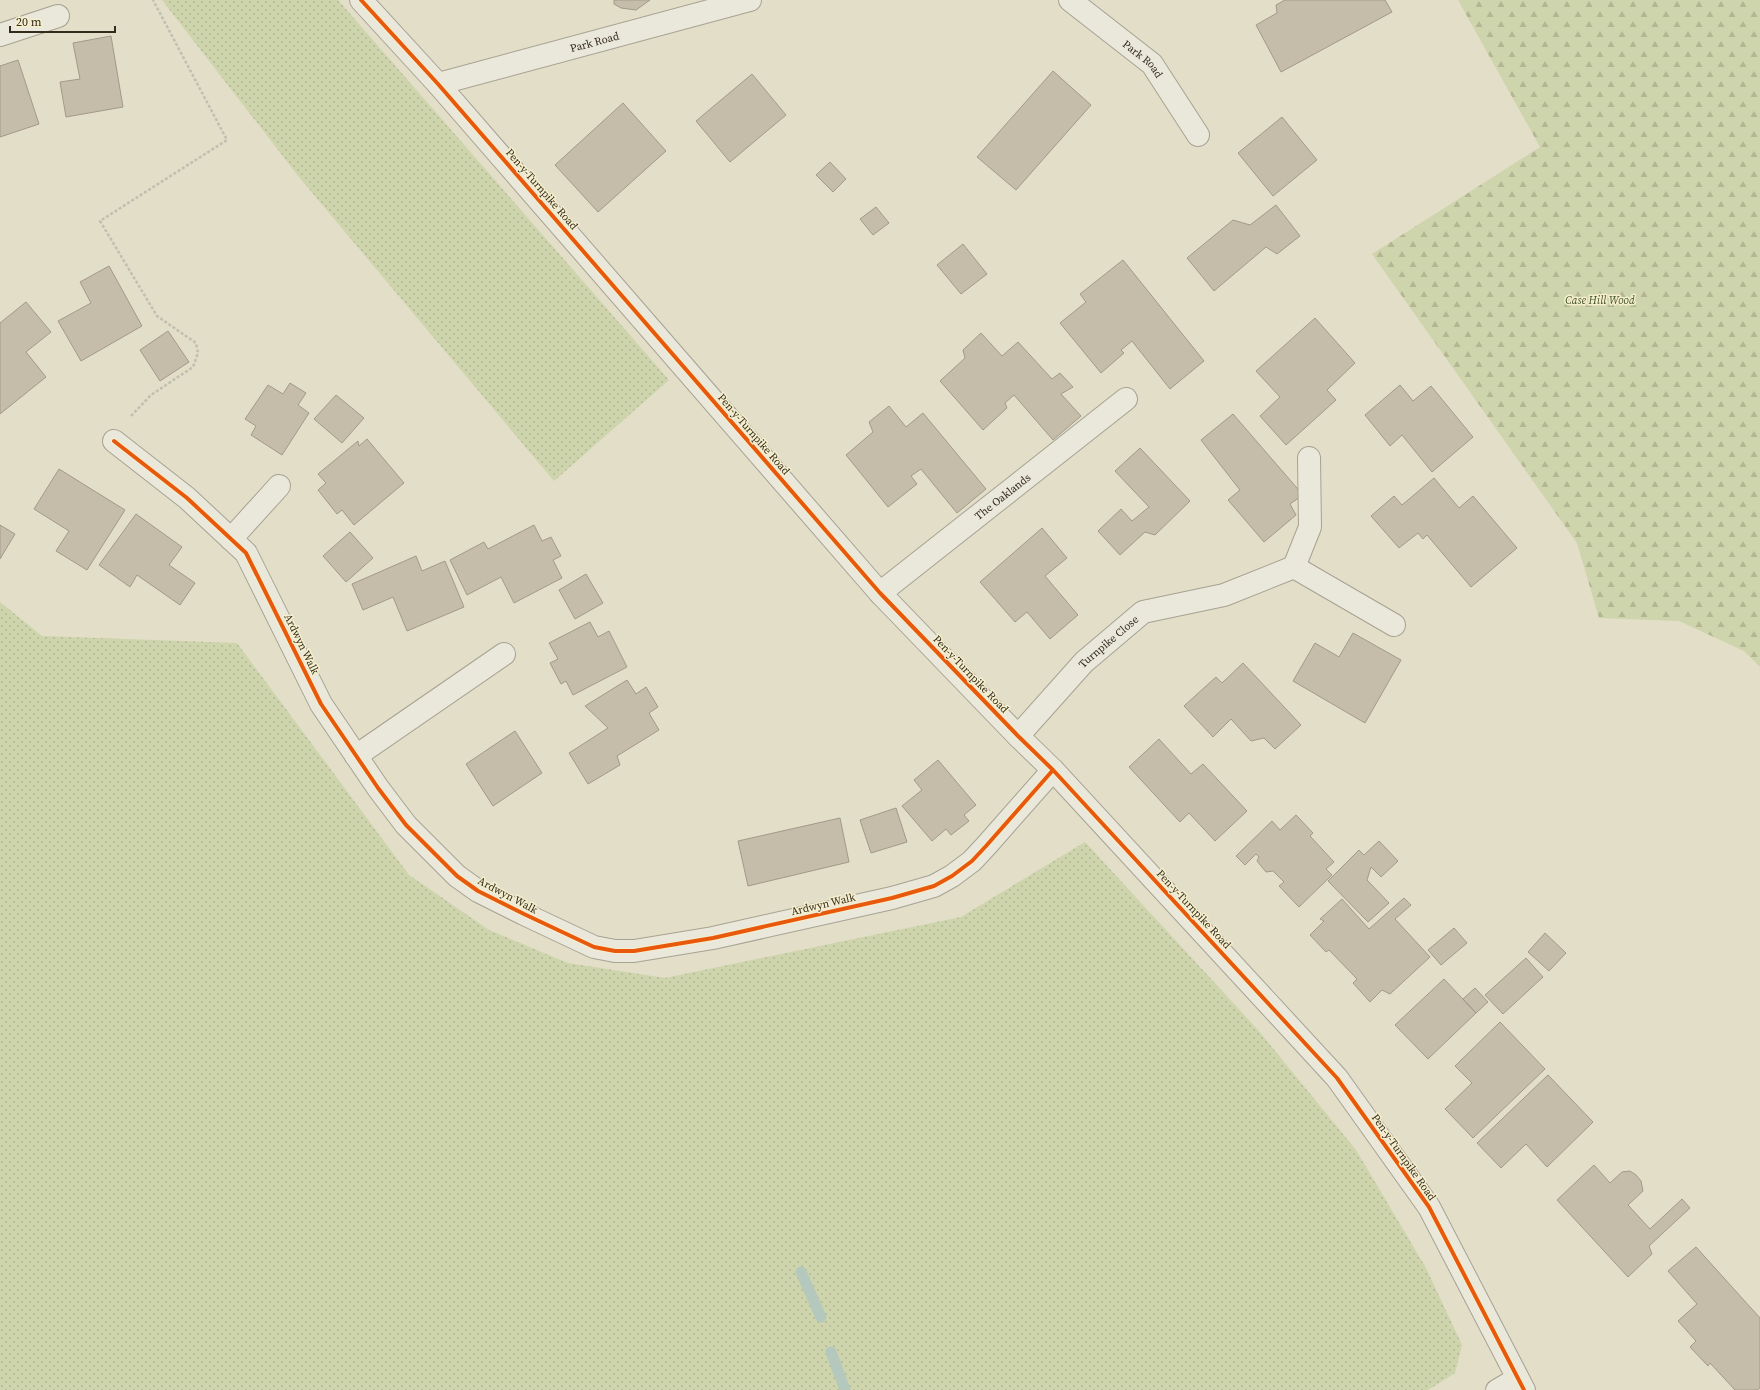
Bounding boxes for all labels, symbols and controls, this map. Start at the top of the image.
scale bar [10,8,115,34]
text: 20 m [16,14,42,30]
street label: Park Road [568,28,621,56]
street label: Park Road [1119,37,1166,82]
street label: Pen-y-Turnpike Road [502,146,582,234]
park label: Case Hill Wood [1565,293,1635,308]
street label: Pen-y-Turnpike Road [714,391,794,479]
street label: The Oaklands [972,470,1034,524]
street label: Ardwyn Walk [280,611,323,678]
street label: Turnpike Close [1075,612,1142,671]
street label: Pen-y-Turnpike Road [930,632,1012,717]
street label: Pen-y-Turnpike Road [1153,867,1235,953]
street label: Ardwyn Walk [475,873,541,918]
street label: Ardwyn Walk [789,890,858,919]
street label: Pen-y-Turnpike Road [1368,1111,1440,1204]

